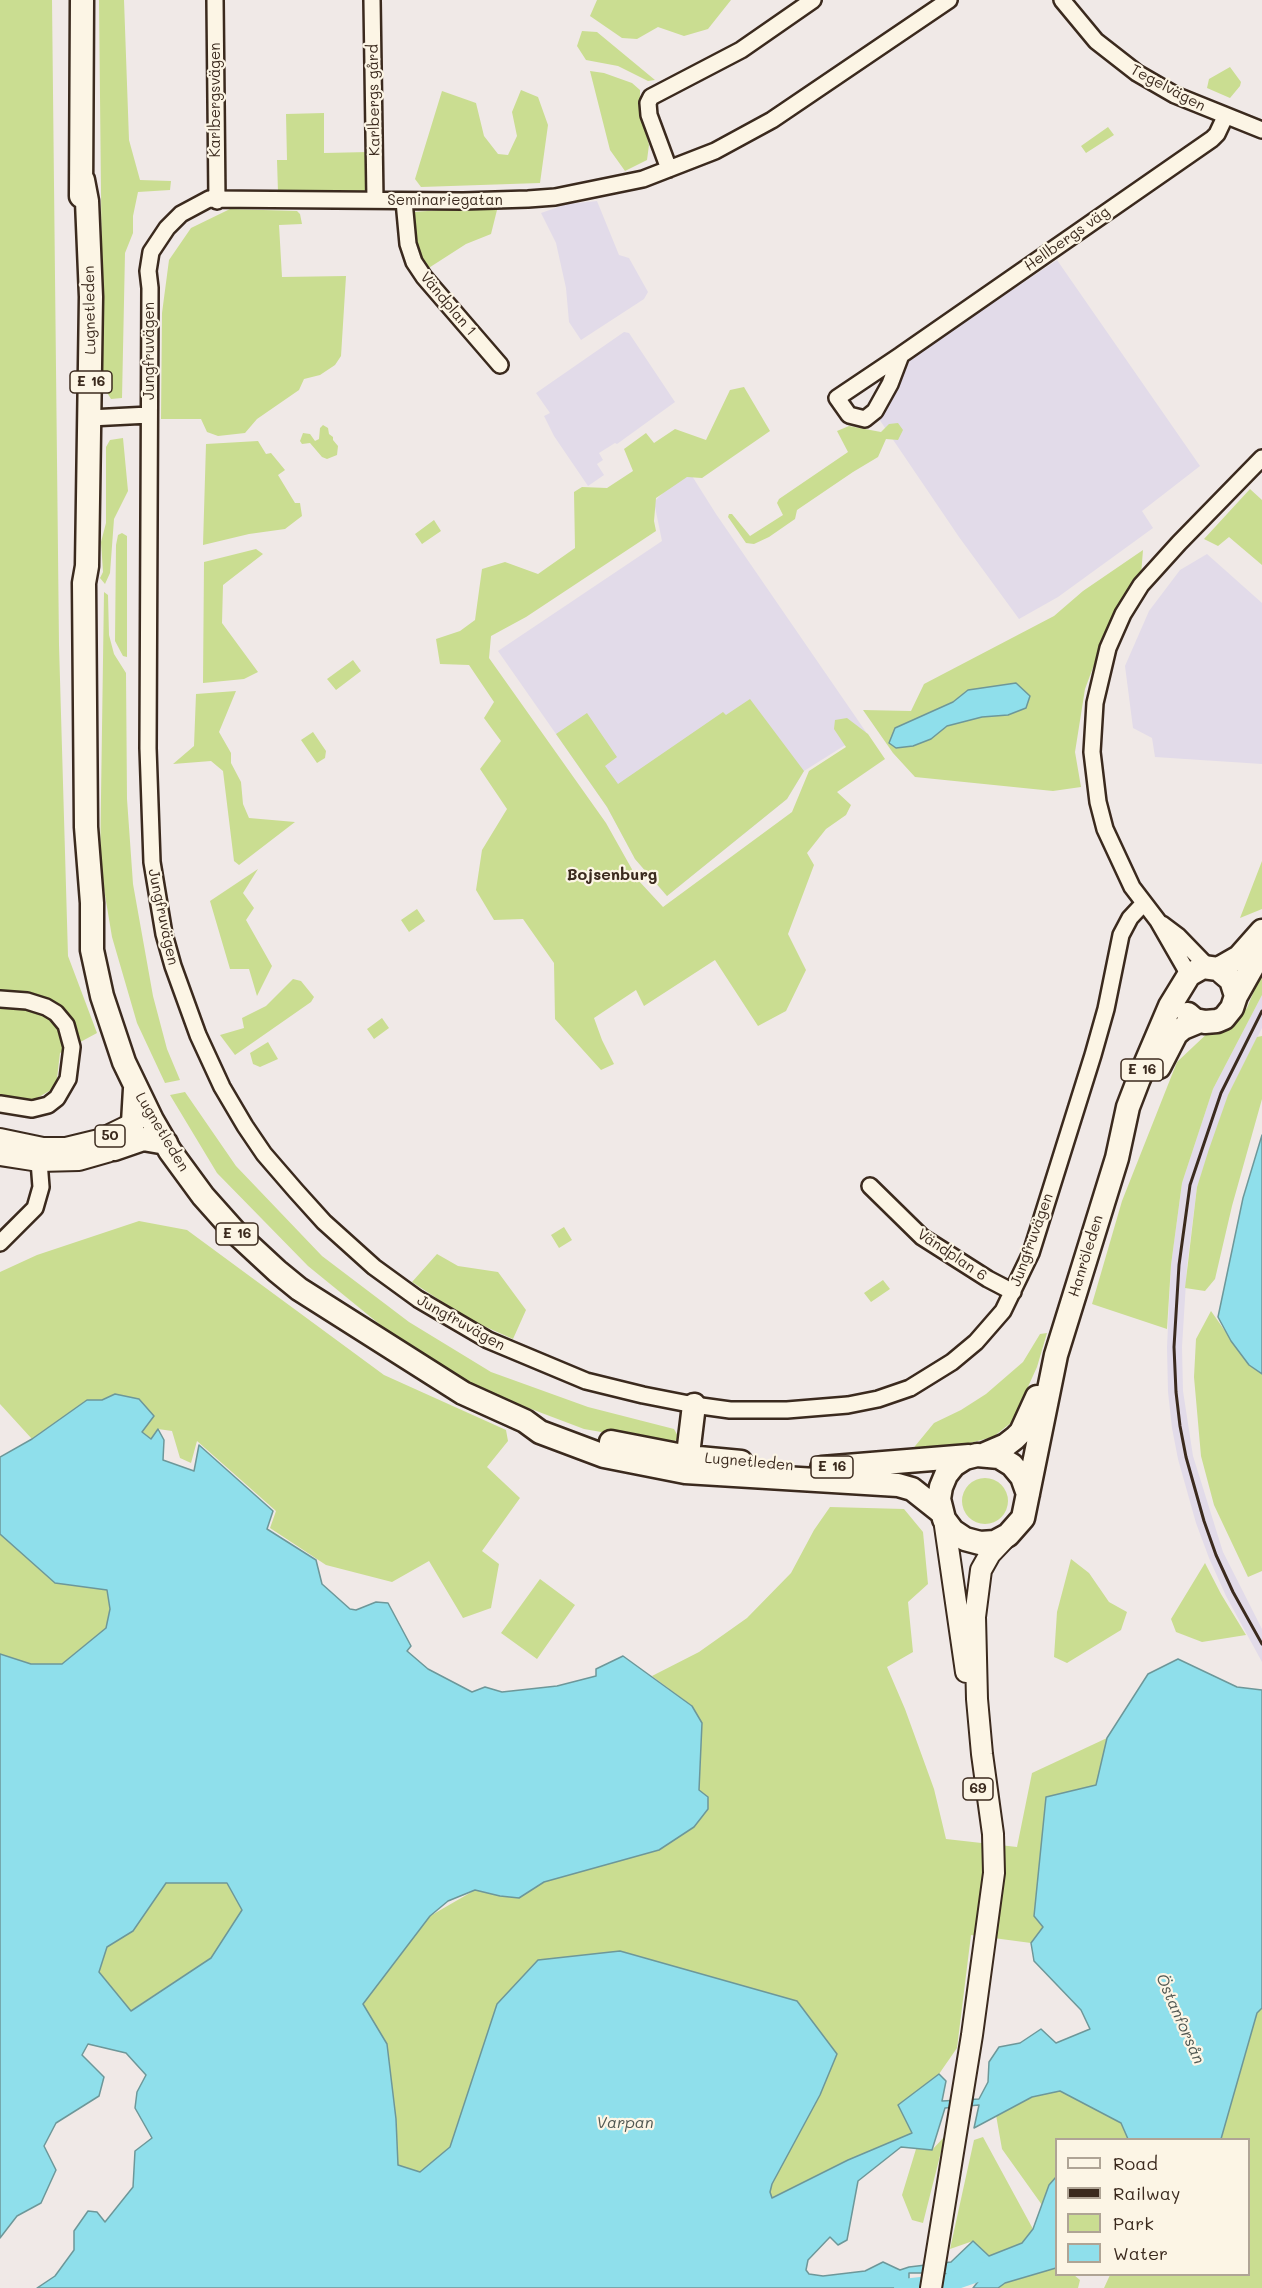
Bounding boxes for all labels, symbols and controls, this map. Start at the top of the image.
street label: Karlbergsvägen [206,42,224,158]
street label: Karlbergs gård [364,44,384,156]
street label: Tegelvägen [1127,61,1209,115]
street label: Seminariegatan [387,191,503,209]
street label: Hellbergs väg [1021,203,1113,275]
street label: Lugnetleden [80,265,100,355]
street label: Vändplan 1 [416,268,480,340]
street label: Jungfruvägen [140,302,158,400]
road number: E 16 [70,371,112,393]
district label: Bojsenburg [567,865,657,885]
street label: Jungfruvägen [144,867,182,967]
road number: E 16 [1121,1059,1163,1081]
street label: Lugnetleden [131,1089,193,1175]
road number: 50 [95,1125,125,1147]
street label: Jungfruvägen [1007,1191,1057,1289]
street label: Hanröleden [1065,1213,1107,1299]
road number: E 16 [216,1223,258,1245]
street label: Vändplan 6 [914,1225,990,1285]
street label: Jungfruvägen [414,1291,508,1355]
street label: Lugnetleden [704,1449,794,1475]
road number: E 16 [811,1456,853,1478]
road number: 69 [963,1778,993,1800]
water label: Östanforsån [1152,1971,1208,2067]
water label: Varpan [596,2113,654,2133]
legend [1055,2138,1250,2276]
text: Road [1113,2151,1158,2175]
text: Railway [1113,2181,1180,2205]
text: Park [1113,2211,1154,2235]
text: Water [1113,2241,1168,2265]

